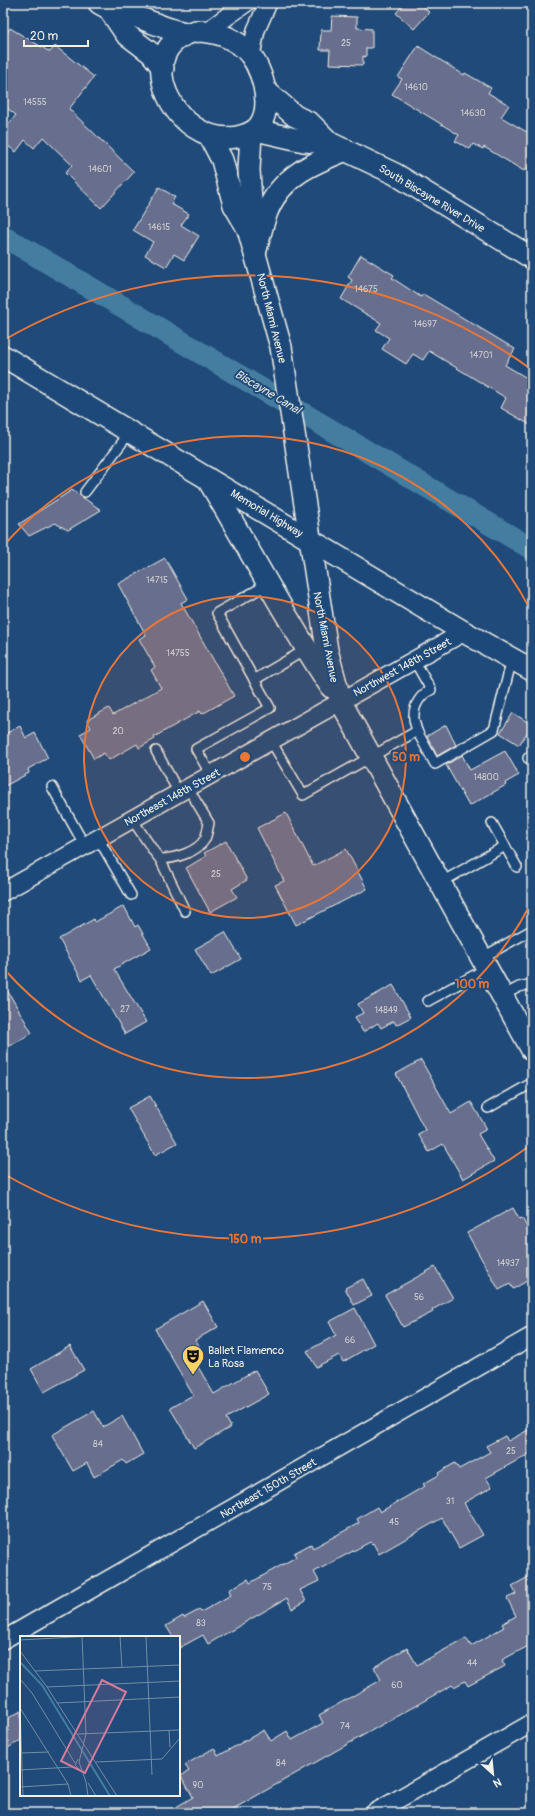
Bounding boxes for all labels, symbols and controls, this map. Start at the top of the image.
scale bar [24,22,88,48]
text: 20 m [30,29,59,44]
house number: 25 [341,38,351,49]
house number: 14610 [404,82,428,93]
house number: 14555 [23,97,47,108]
house number: 14630 [460,108,486,119]
street label: South Biscayne River Drive [376,162,488,236]
house number: 14601 [88,164,112,175]
house number: 14615 [148,222,170,233]
street label: North Miami Avenue [254,272,289,365]
house number: 14675 [354,284,378,295]
house number: 14697 [413,319,437,330]
house number: 14701 [469,350,493,361]
water label: Biscayne Canal [232,367,304,419]
street label: Memorial Highway [228,487,305,540]
house number: 14715 [146,575,168,586]
street label: North Miami Avenue [310,591,341,684]
street label: Northwest 148th Street [351,635,454,700]
house number: 14755 [166,648,190,659]
house number: 20 [112,726,124,737]
centre of rings [238,750,252,764]
text: 50 m [392,750,420,765]
street label: Northeast 148th Street [122,766,223,829]
house number: 14800 [473,772,499,783]
house number: 25 [211,869,221,880]
text: 100 m [455,977,490,992]
house number: 27 [120,1004,130,1015]
house number: 14849 [374,1005,398,1016]
text: 150 m [229,1232,262,1247]
house number: 14937 [496,1258,520,1269]
house number: 56 [414,1292,424,1303]
house number: 66 [345,1335,355,1346]
theatre icon: Ballet Flamenco La Rosa [180,1343,206,1376]
place label: Ballet Flamenco La Rosa [208,1344,284,1370]
house number: 84 [93,1439,104,1450]
house number: 25 [506,1446,516,1457]
street label: Northeast 150th Street [218,1455,319,1521]
house number: 31 [446,1496,454,1507]
house number: 45 [389,1517,399,1528]
house number: 75 [262,1582,272,1593]
house number: 83 [196,1618,206,1629]
inset map [20,1636,180,1796]
house number: 44 [467,1658,478,1669]
house number: 60 [391,1680,403,1691]
house number: 74 [340,1721,351,1732]
north arrow [473,1754,513,1794]
house number: 84 [276,1758,287,1769]
text: N [491,1775,504,1790]
house number: 90 [193,1780,203,1791]

